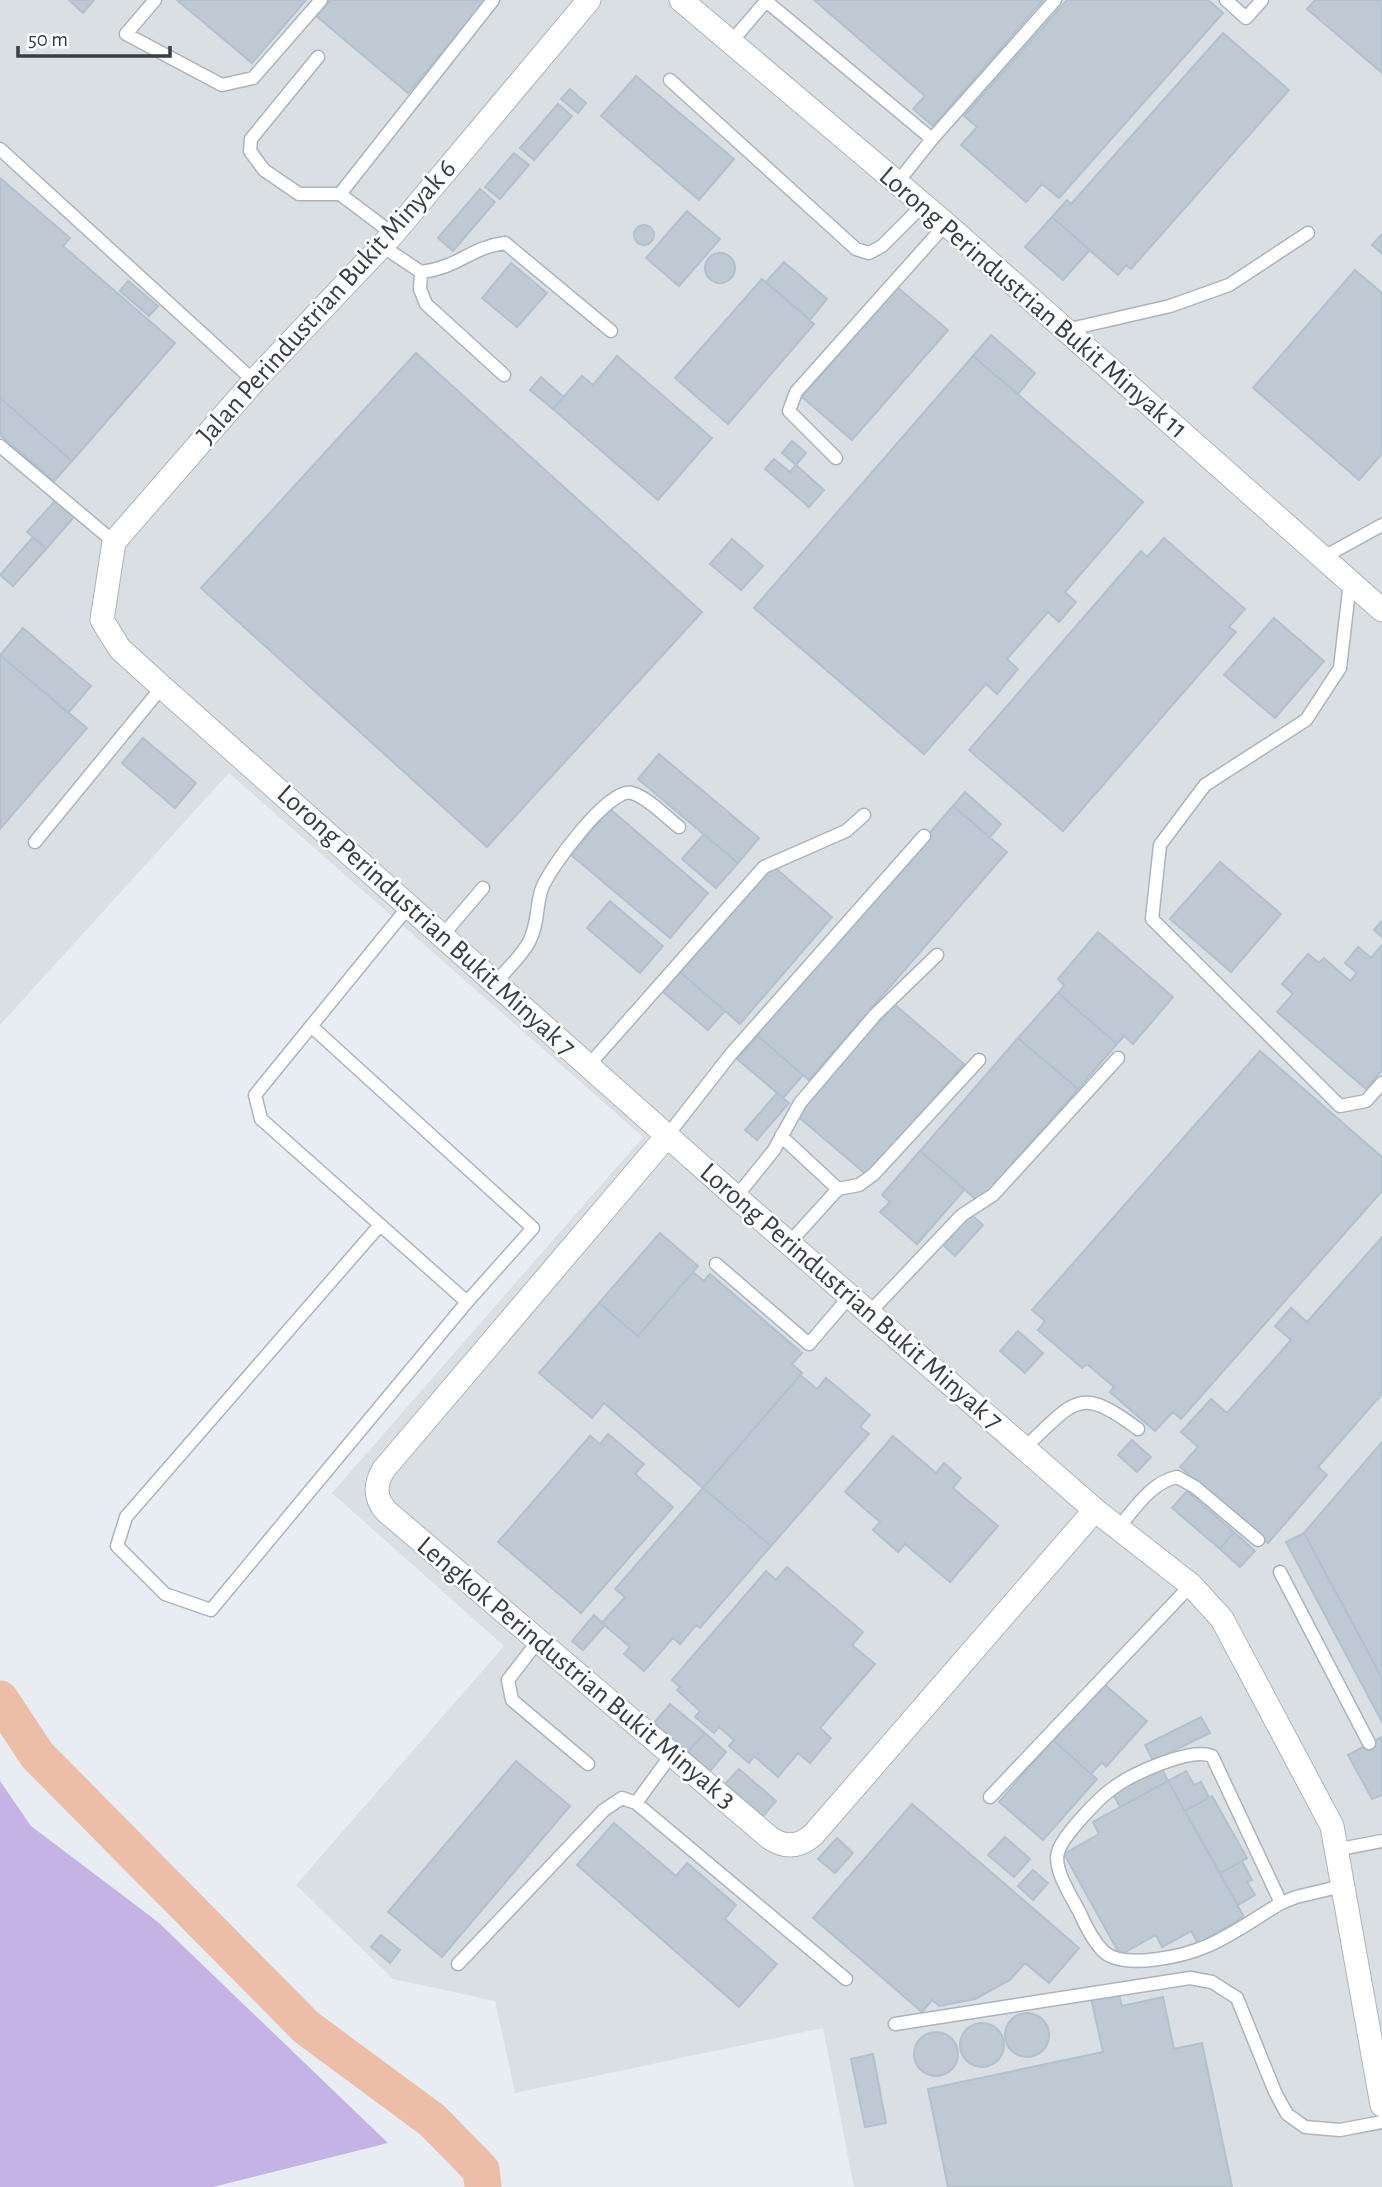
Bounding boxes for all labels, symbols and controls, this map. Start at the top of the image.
scale bar [18,14,170,58]
text: 50 m [28,29,68,50]
street label: Jalan Perindustrian Bukit Minyak 6 [192,154,462,450]
street label: Lorong Perindustrian Bukit Minyak 11 [873,162,1193,444]
street label: Lorong Perindustrian Bukit Minyak 7 [271,780,581,1062]
street label: Lorong Perindustrian Bukit Minyak 7 [694,1158,1008,1436]
street label: Lengkok Perindustrian Bukit Minyak 3 [411,1532,741,1814]

